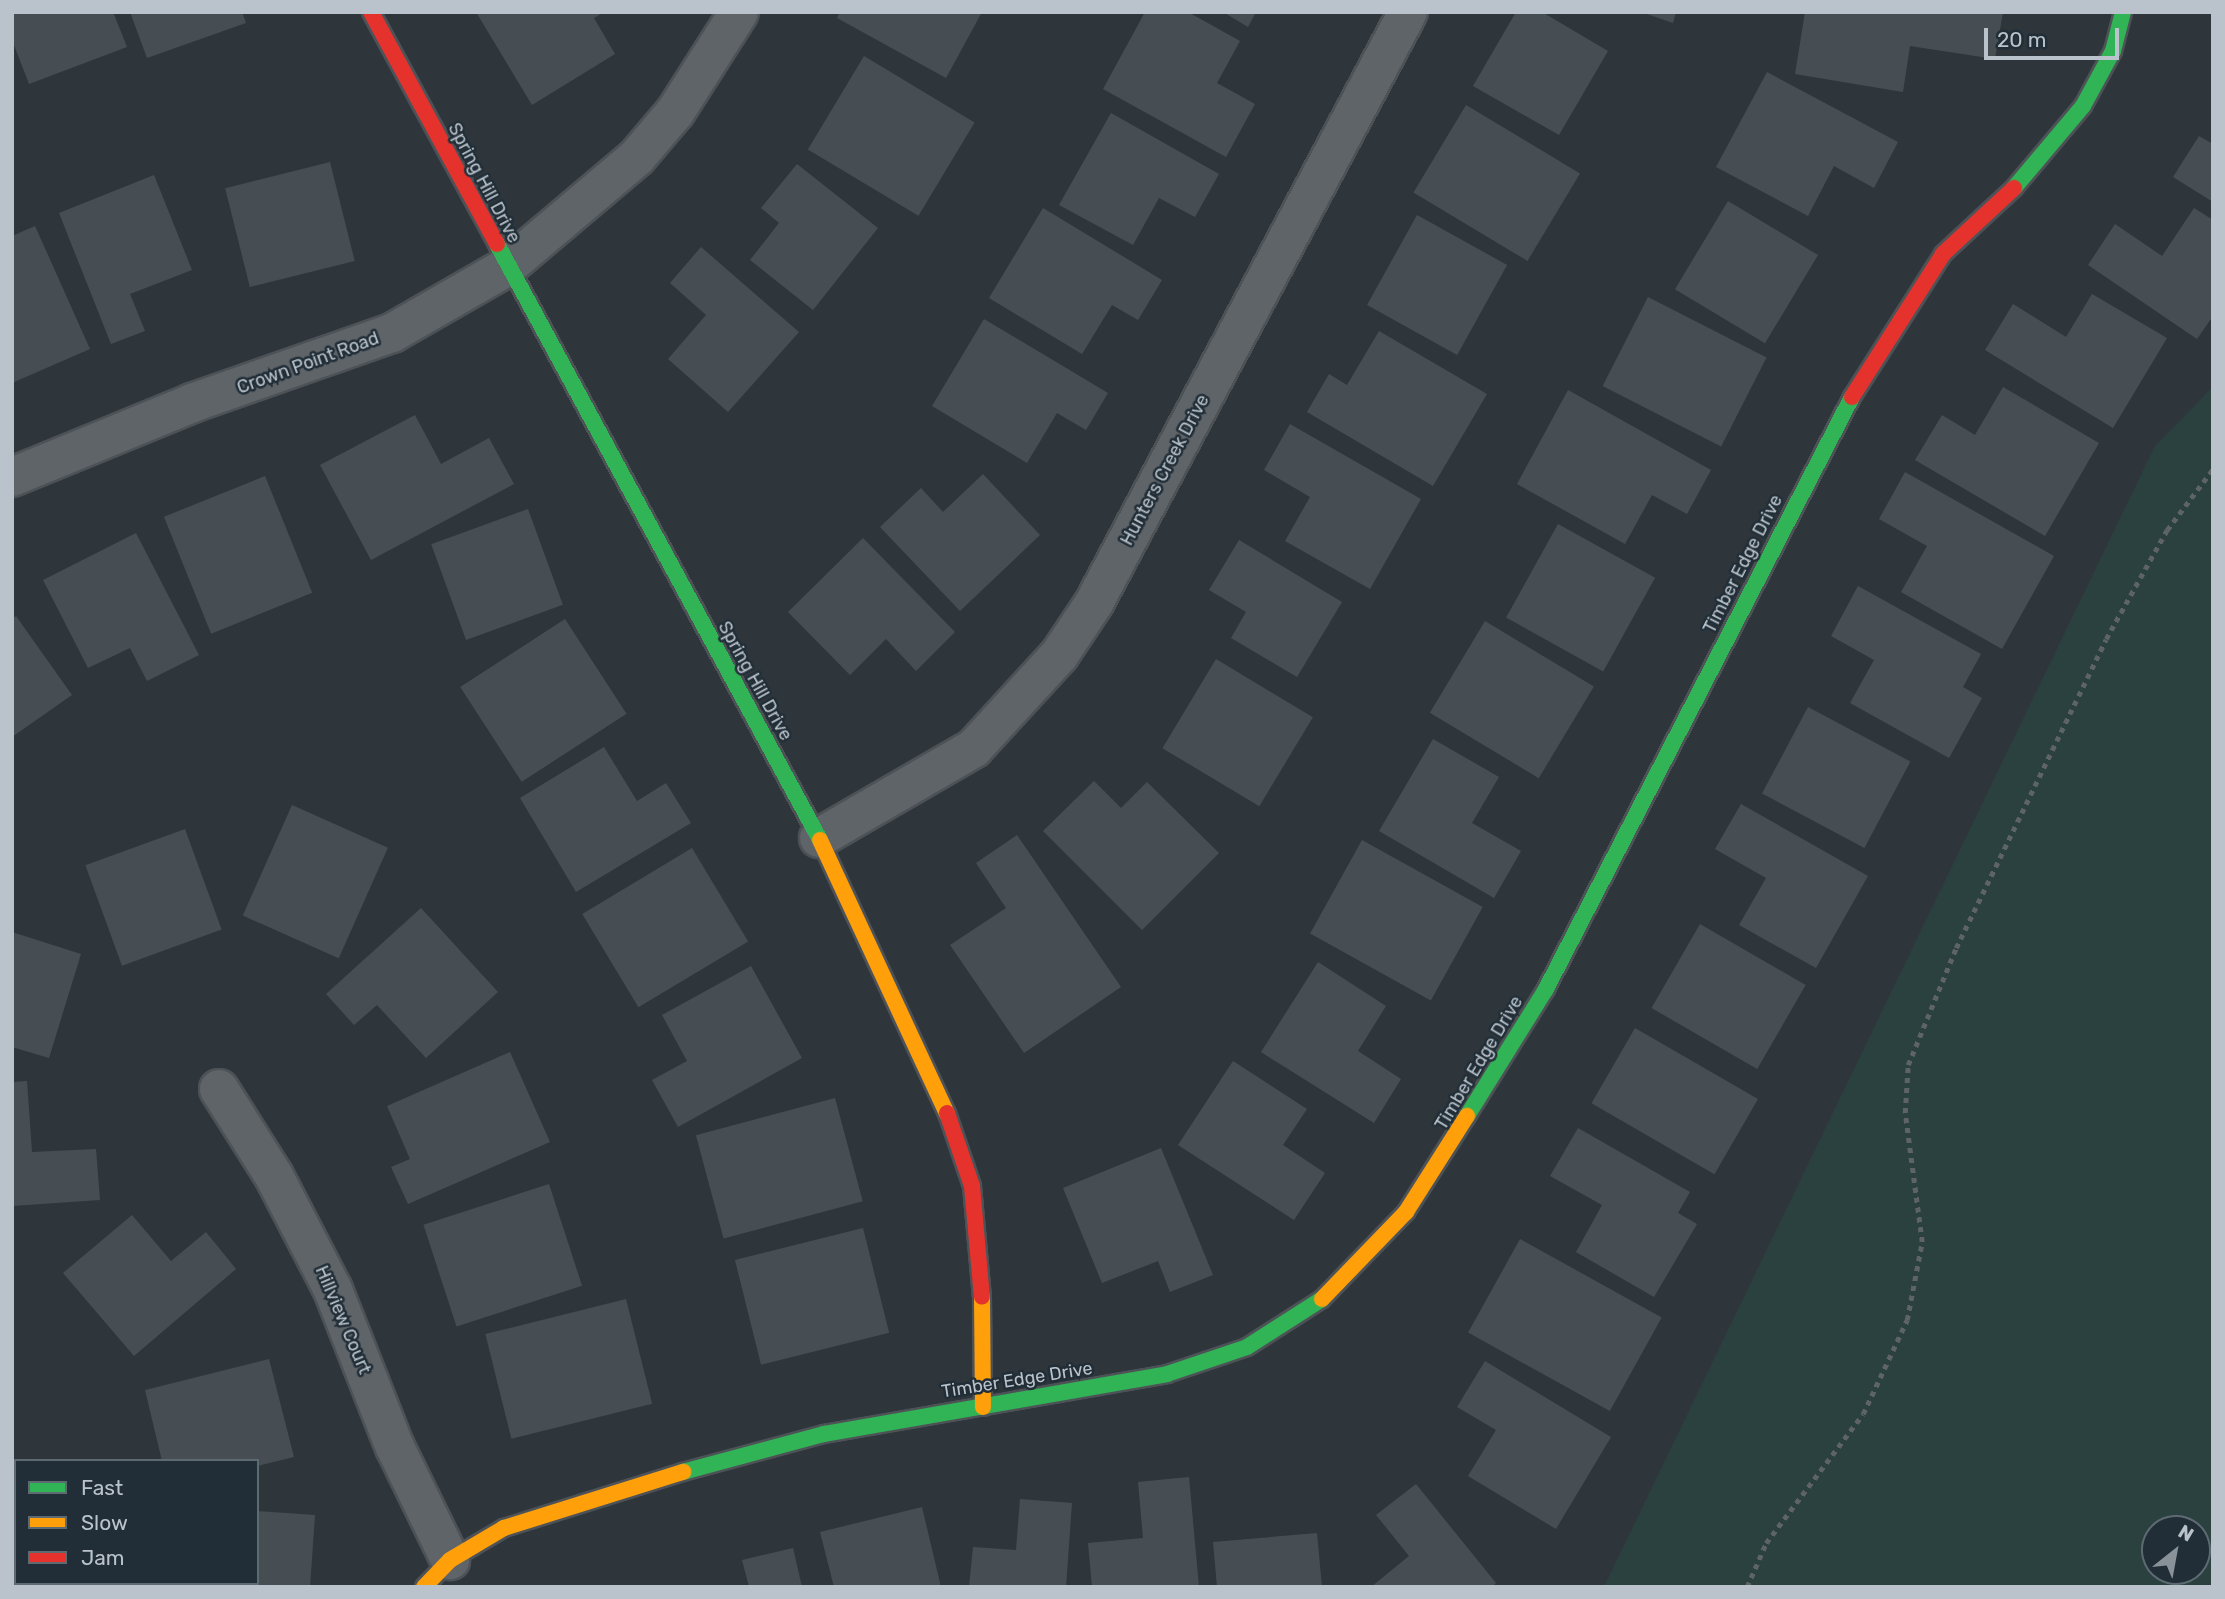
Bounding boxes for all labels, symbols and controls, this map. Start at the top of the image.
scale bar [1987,14,2122,58]
text: 20 m [1997,27,2046,52]
street label: Spring Hill Drive [443,119,525,247]
street label: Crown Point Road [234,327,382,399]
street label: Hunters Creek Drive [1116,391,1214,549]
street label: Timber Edge Drive [1699,491,1787,637]
street label: Spring Hill Drive [713,618,797,744]
street label: Timber Edge Drive [1430,992,1528,1134]
street label: Hillview Court [310,1262,376,1378]
street label: Timber Edge Drive [940,1357,1094,1403]
legend [14,1459,259,1585]
text: Fast [81,1475,123,1500]
text: Slow [81,1510,128,1535]
north arrow [2141,1515,2211,1585]
text: N [2174,1520,2198,1547]
text: Jam [81,1545,125,1570]

